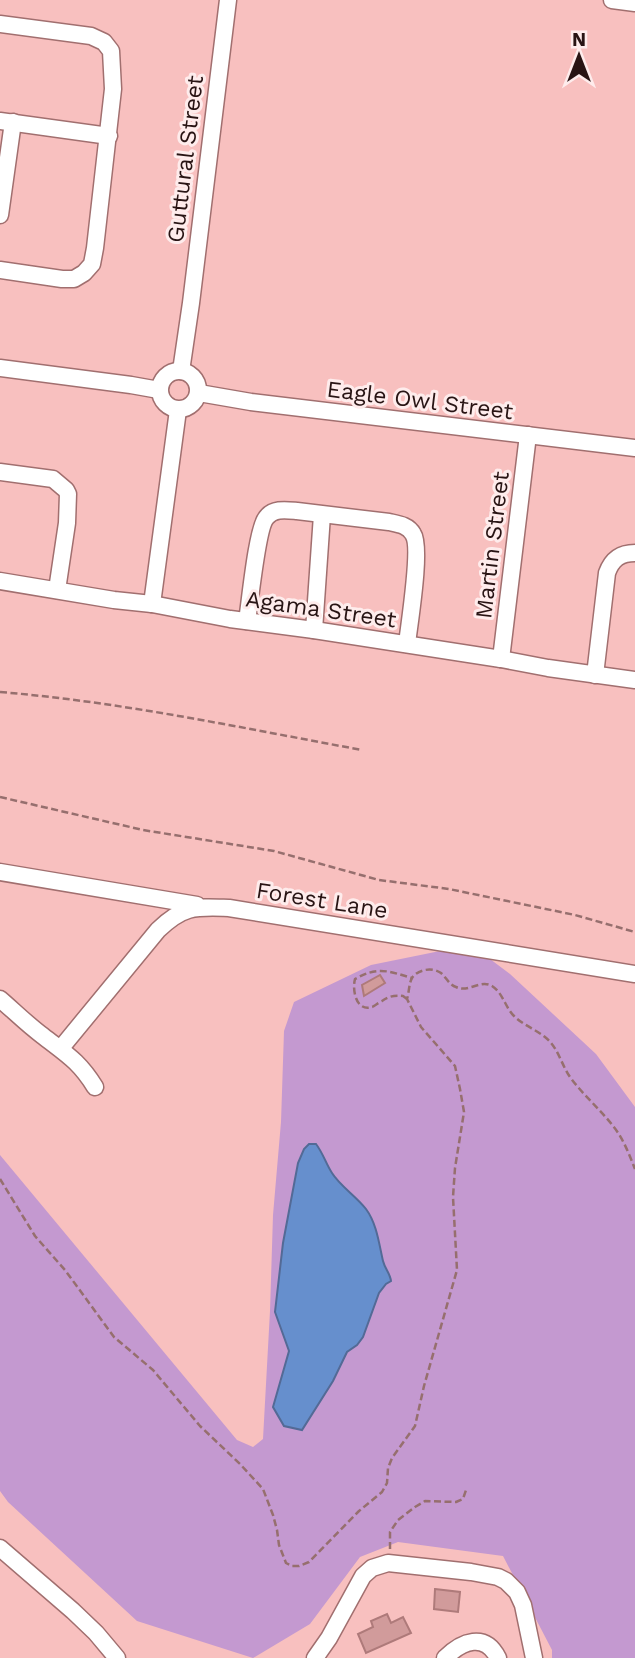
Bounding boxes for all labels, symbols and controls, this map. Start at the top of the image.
north arrow [544,21,614,91]
text: N [572,28,586,51]
street label: Guttural Street [162,74,209,244]
street label: Eagle Owl Street [325,376,515,425]
street label: Martin Street [470,469,515,620]
street label: Agama Street [244,586,398,633]
street label: Forest Lane [254,877,390,924]

